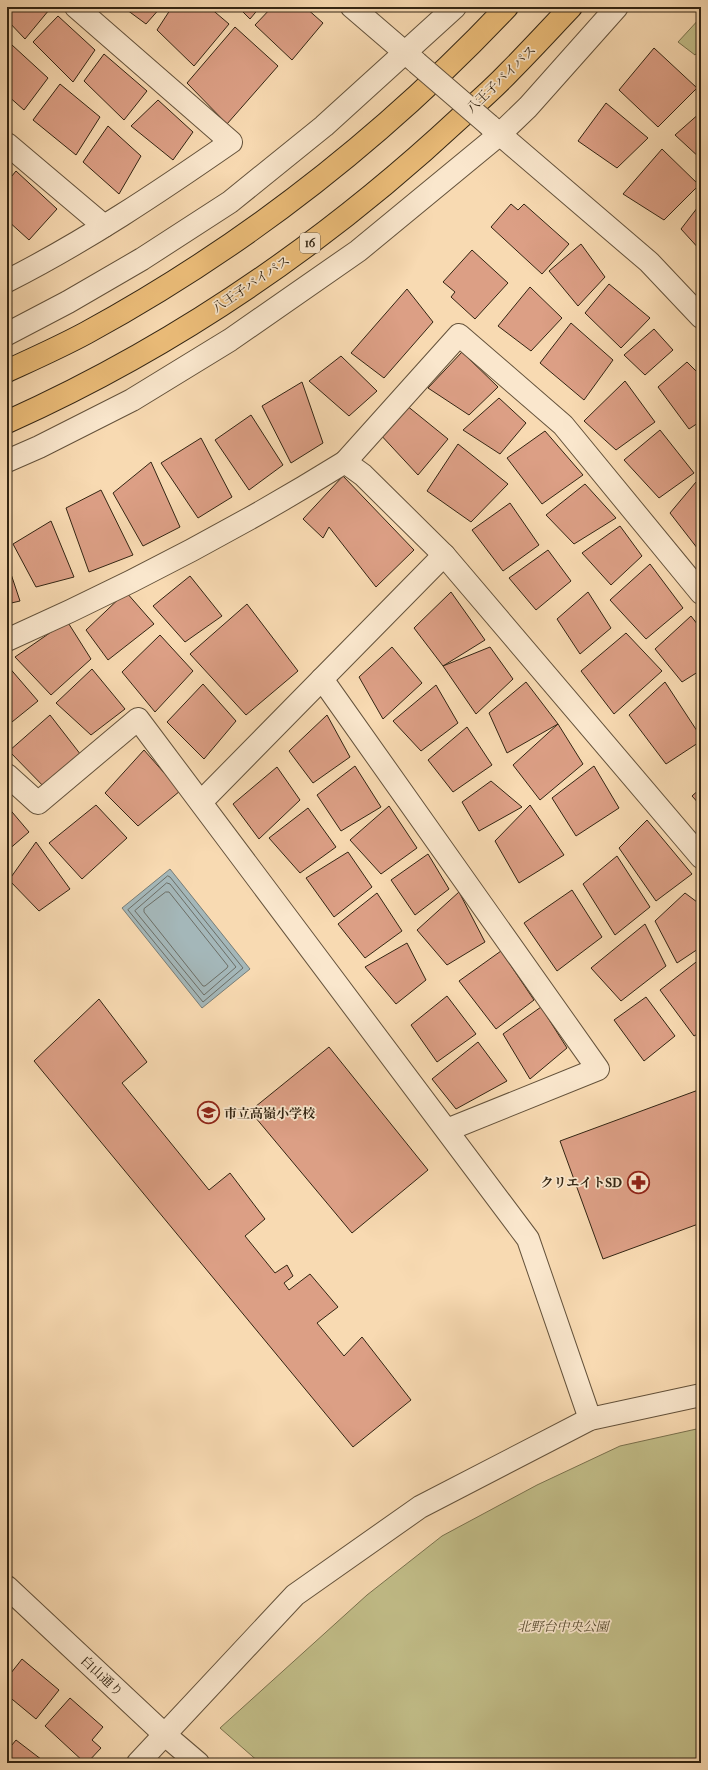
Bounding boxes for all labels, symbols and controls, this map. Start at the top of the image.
street label: 八王子バイパス [463,42,539,116]
road number: 16 [300,233,320,253]
street label: 八王子バイパス [209,252,293,316]
school or university icon: 市立高嶺小学校 [195,1100,221,1126]
place label: 市立高嶺小学校 [224,1106,316,1121]
pharmacy icon: クリエイトSD [625,1169,651,1195]
place label: クリエイトSD [541,1175,622,1190]
park label: 北野台中央公園 [517,1619,610,1634]
street label: 白山通り [78,1653,126,1699]

